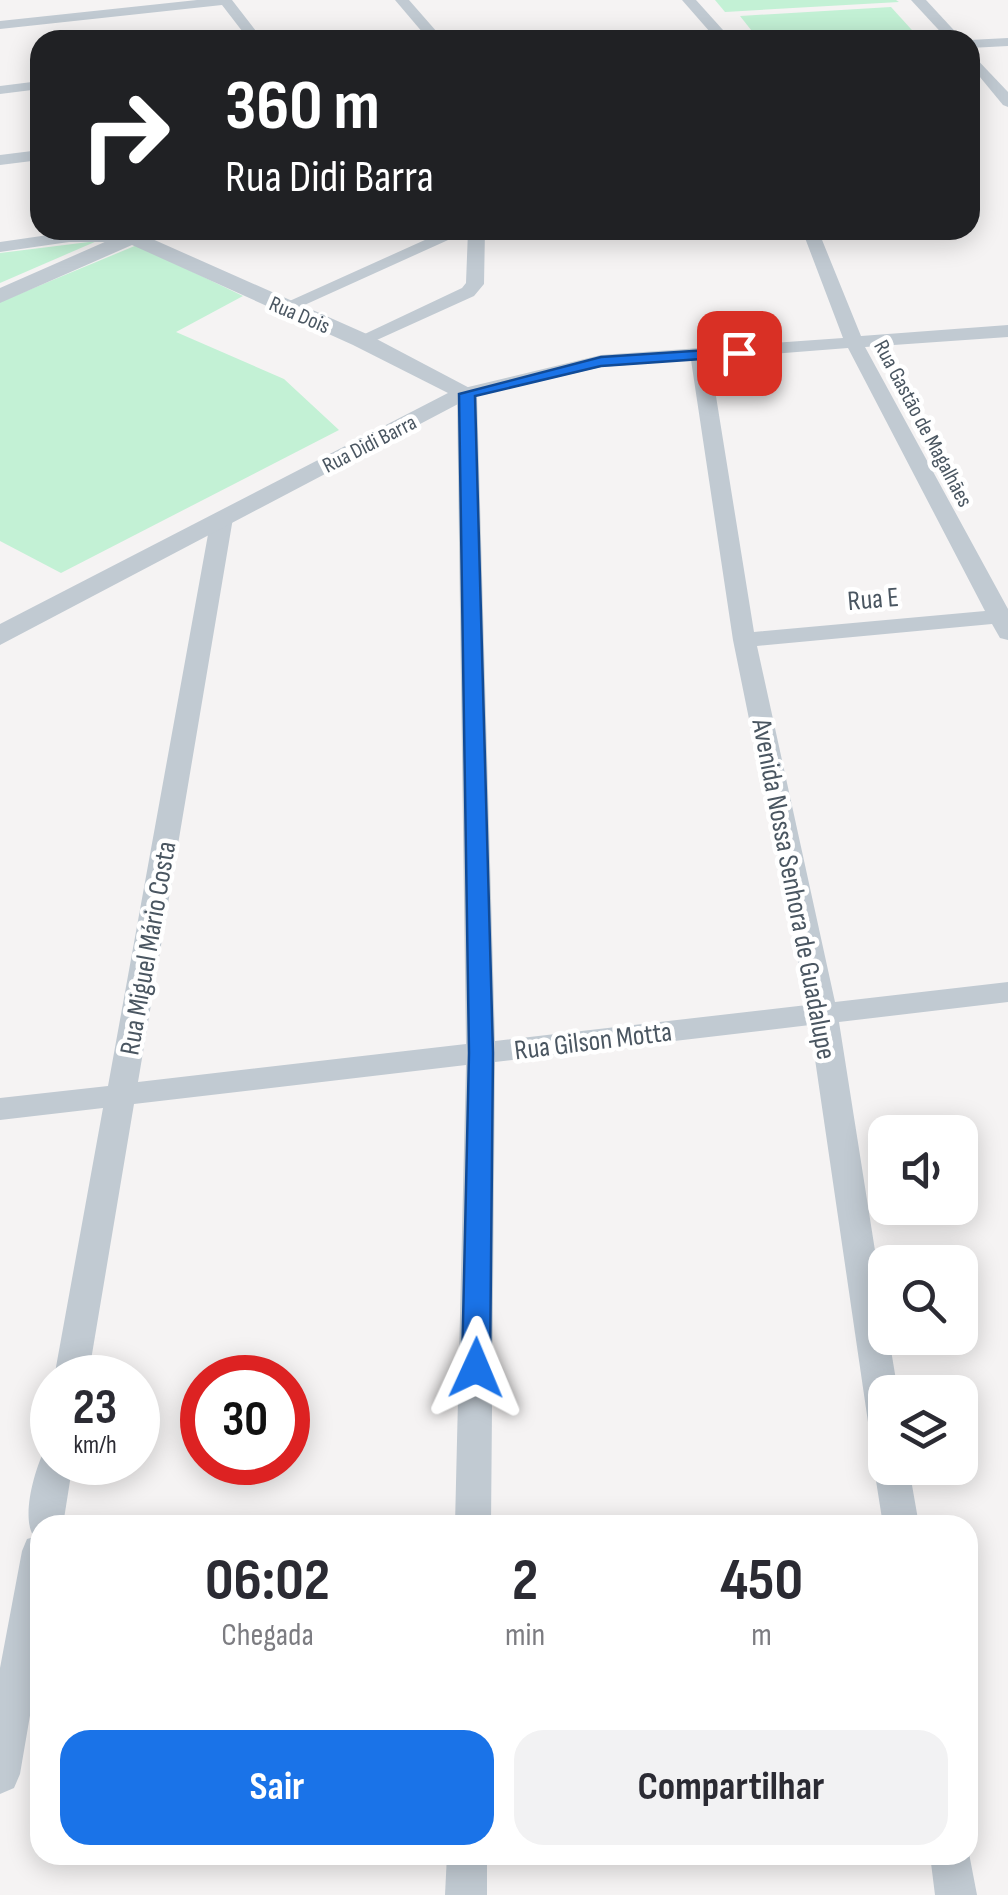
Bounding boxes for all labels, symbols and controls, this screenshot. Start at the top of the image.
text: 360 m [225,65,380,149]
icon: right [60,70,190,200]
text: Rua Didi Barra [225,150,434,205]
street label: Rua Dois [265,291,334,340]
pin [697,311,782,396]
icon: arrive [712,326,767,381]
street label: Rua Gastão de Magalhães [867,336,978,512]
street label: Rua Didi Barra [318,409,421,480]
street label: Rua E [846,581,900,618]
street label: Avenida Nossa Senhora de Guadalupe [744,715,843,1062]
street label: Rua Miguel Mário Costa [113,839,184,1058]
street label: Rua Gilson Motta [513,1015,674,1068]
map controls [868,1115,978,1485]
button: sound [868,1115,978,1225]
button: search [868,1245,978,1355]
position arrow [424,1316,528,1420]
speed limit sign: 30 [180,1355,310,1485]
button: layers [868,1375,978,1485]
text: 23 [73,1378,117,1438]
text: km/h [73,1430,117,1461]
text: 06:02 [205,1545,330,1617]
text: 2 [512,1545,538,1617]
text: 450 [720,1545,803,1617]
text: Chegada [221,1616,314,1655]
text: min [505,1616,545,1655]
text: m [751,1616,772,1655]
button: Sair [60,1730,494,1845]
button: Compartilhar [514,1730,948,1845]

